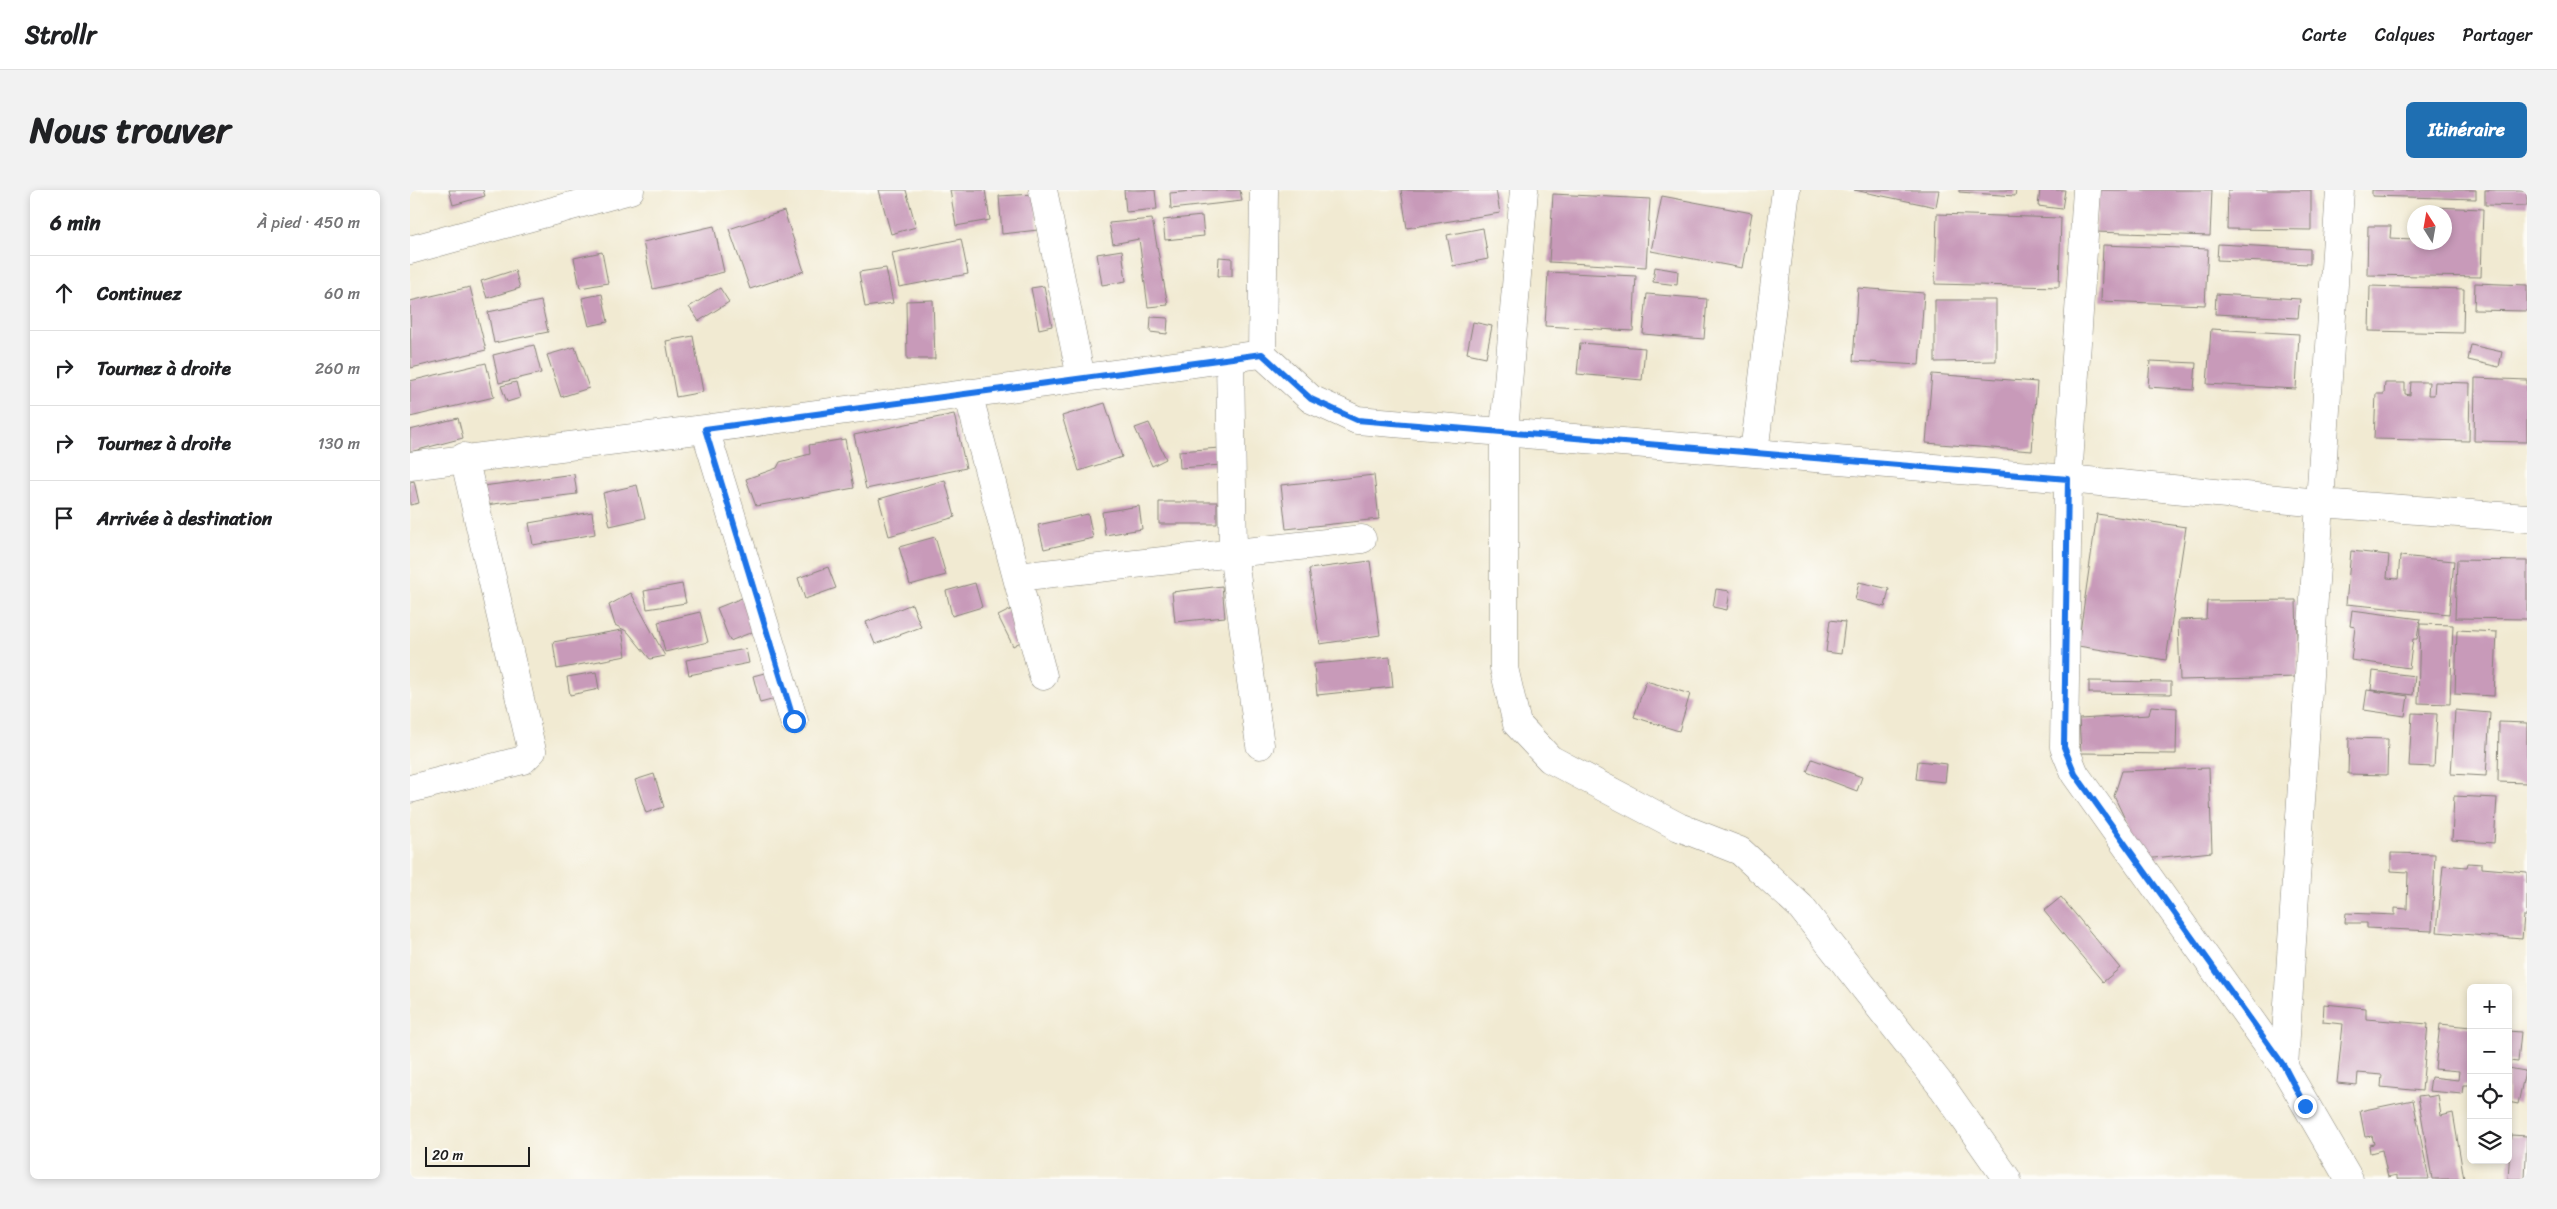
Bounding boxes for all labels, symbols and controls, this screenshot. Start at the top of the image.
text: Strollr [25,14,96,56]
text: Carte [2302,19,2347,51]
text: Calques [2375,19,2435,51]
text: Partager [2463,19,2532,51]
text: Nous trouver [30,99,230,161]
button: Itinéraire [2406,102,2527,158]
text: 6 min [50,204,101,242]
north arrow [2407,205,2452,250]
text: À pied · 450 m [257,208,360,237]
text: Continuez [97,277,182,310]
icon: ahead [50,279,78,307]
text: 60 m [324,279,360,308]
text: Tournez à droite [97,352,231,385]
icon: right [50,354,78,382]
text: 260 m [315,354,360,383]
text: Tournez à droite [97,427,231,460]
icon: right [50,429,78,457]
text: 130 m [318,429,360,458]
text: Arrivée à destination [97,502,272,535]
icon: arrive [50,504,78,532]
route start [783,710,806,733]
map controls [2467,984,2512,1164]
button: + [2467,984,2512,1029]
button: − [2467,1029,2512,1074]
button: locate [2467,1074,2512,1119]
route end [2294,1095,2317,1118]
button: layers [2467,1119,2512,1164]
text: 20 m [432,1143,463,1168]
scale bar [425,1144,530,1167]

